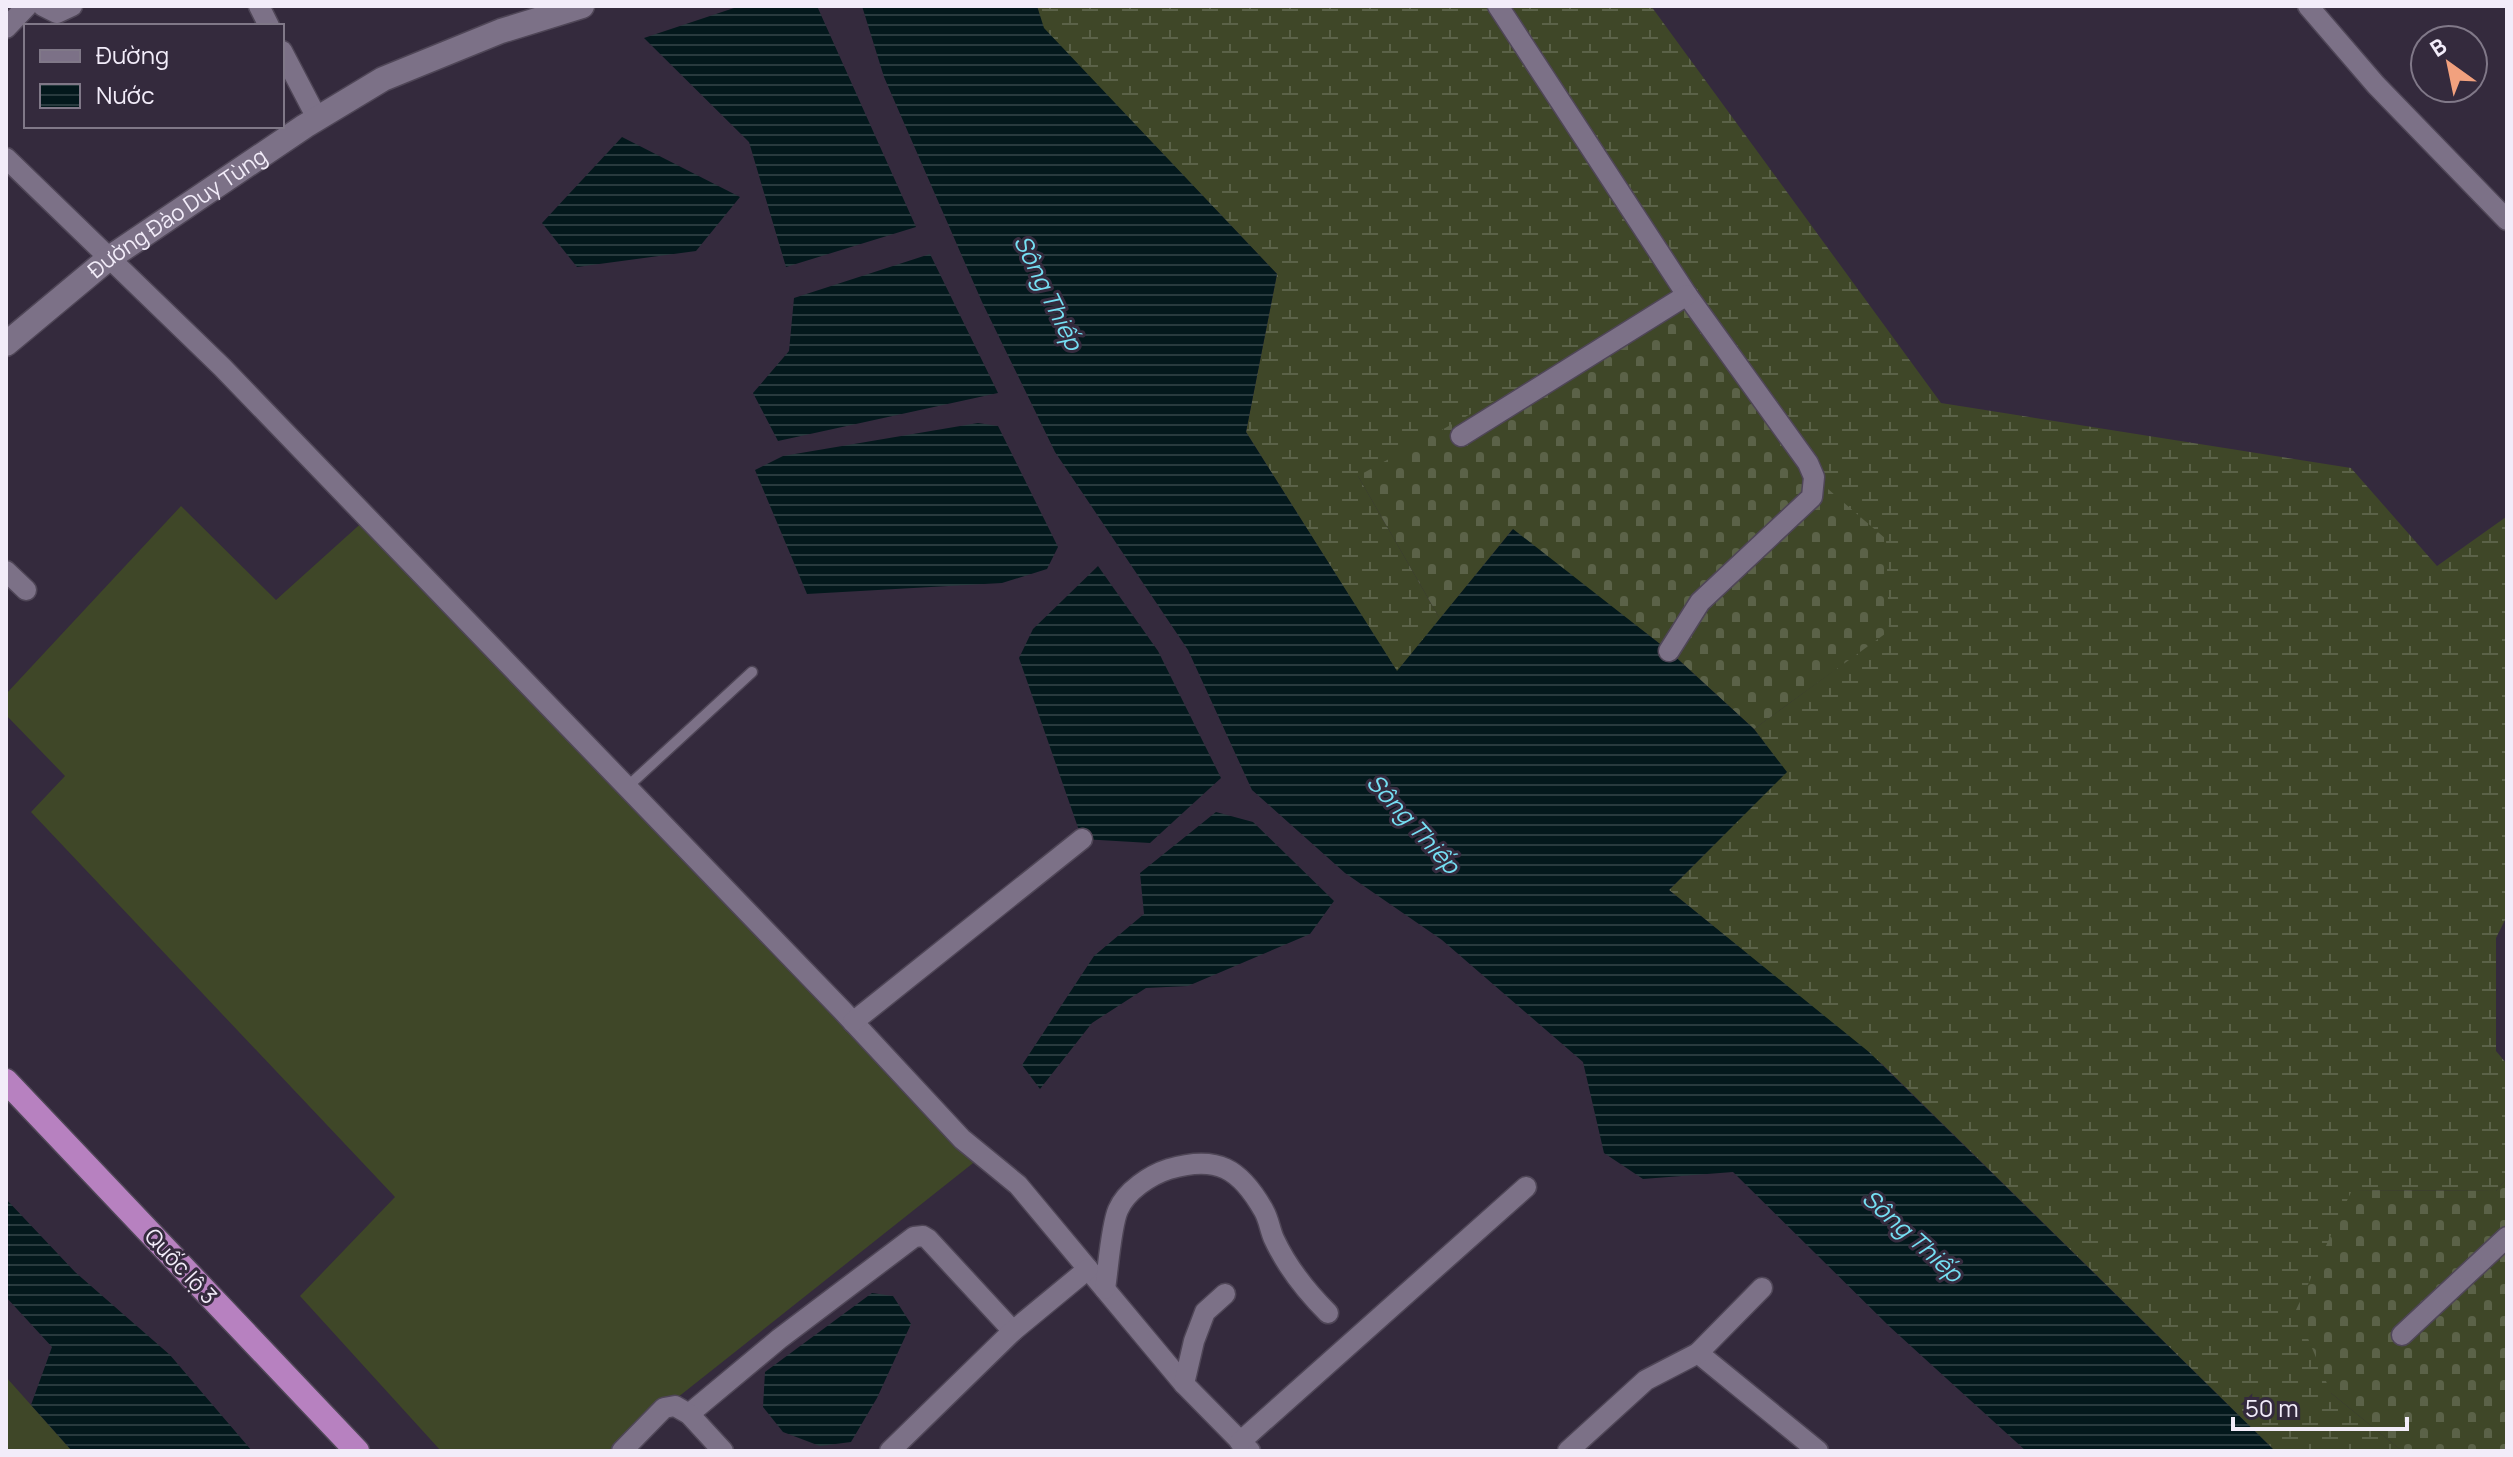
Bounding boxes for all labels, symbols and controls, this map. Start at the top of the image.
legend [24,24,284,128]
north arrow [2409,24,2489,104]
text: B [2424,31,2452,64]
text: Đường [96,38,169,71]
text: Nước [96,78,155,111]
street label: Đường Đào Duy Tùng [81,141,273,285]
water label: Sông Thiếp [1007,229,1092,357]
water label: Sông Thiếp [1360,766,1469,882]
water label: Sông Thiếp [1856,1181,1972,1290]
street label: Quốc lộ 3 [138,1222,224,1310]
scale bar [2233,1381,2407,1431]
text: 50 m [2245,1391,2299,1424]

